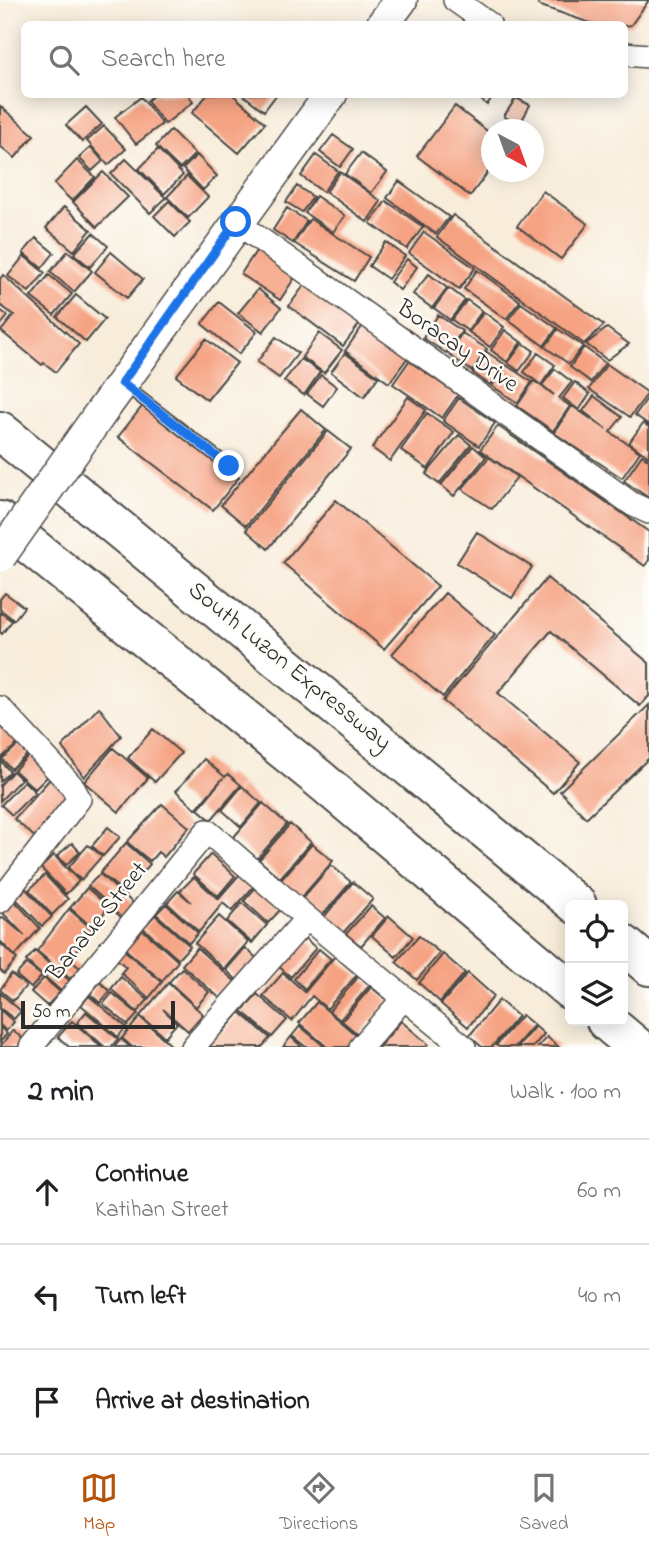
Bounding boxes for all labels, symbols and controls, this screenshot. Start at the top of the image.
search box [21,21,628,98]
icon: search [45,41,83,79]
text: Search here [101,41,226,79]
north arrow [481,119,544,182]
route start [220,206,251,237]
street label: Boracay Drive [387,291,525,403]
route end [213,450,244,481]
street label: South Luzon Expressway [179,574,398,761]
street label: Banaue Street [38,855,157,990]
map controls [565,900,628,1026]
button: locate [565,900,628,963]
button: layers [565,963,628,1026]
scale bar [21,998,175,1030]
text: 50 m [32,999,71,1026]
text: 2 min [28,1071,94,1115]
text: Walk · 100 m [510,1076,621,1109]
text: Continue [95,1156,188,1194]
icon: ahead [28,1173,66,1211]
text: 60 m [577,1175,621,1208]
text: Katihan Street [95,1194,229,1227]
icon: left [28,1278,66,1316]
text: Turn left [95,1278,186,1316]
text: 40 m [578,1280,621,1313]
icon: arrive [28,1383,66,1421]
text: Arrive at destination [95,1383,310,1421]
tab: Map [80,1469,118,1538]
tab: Directions [279,1469,358,1538]
tab: Saved [519,1469,569,1538]

